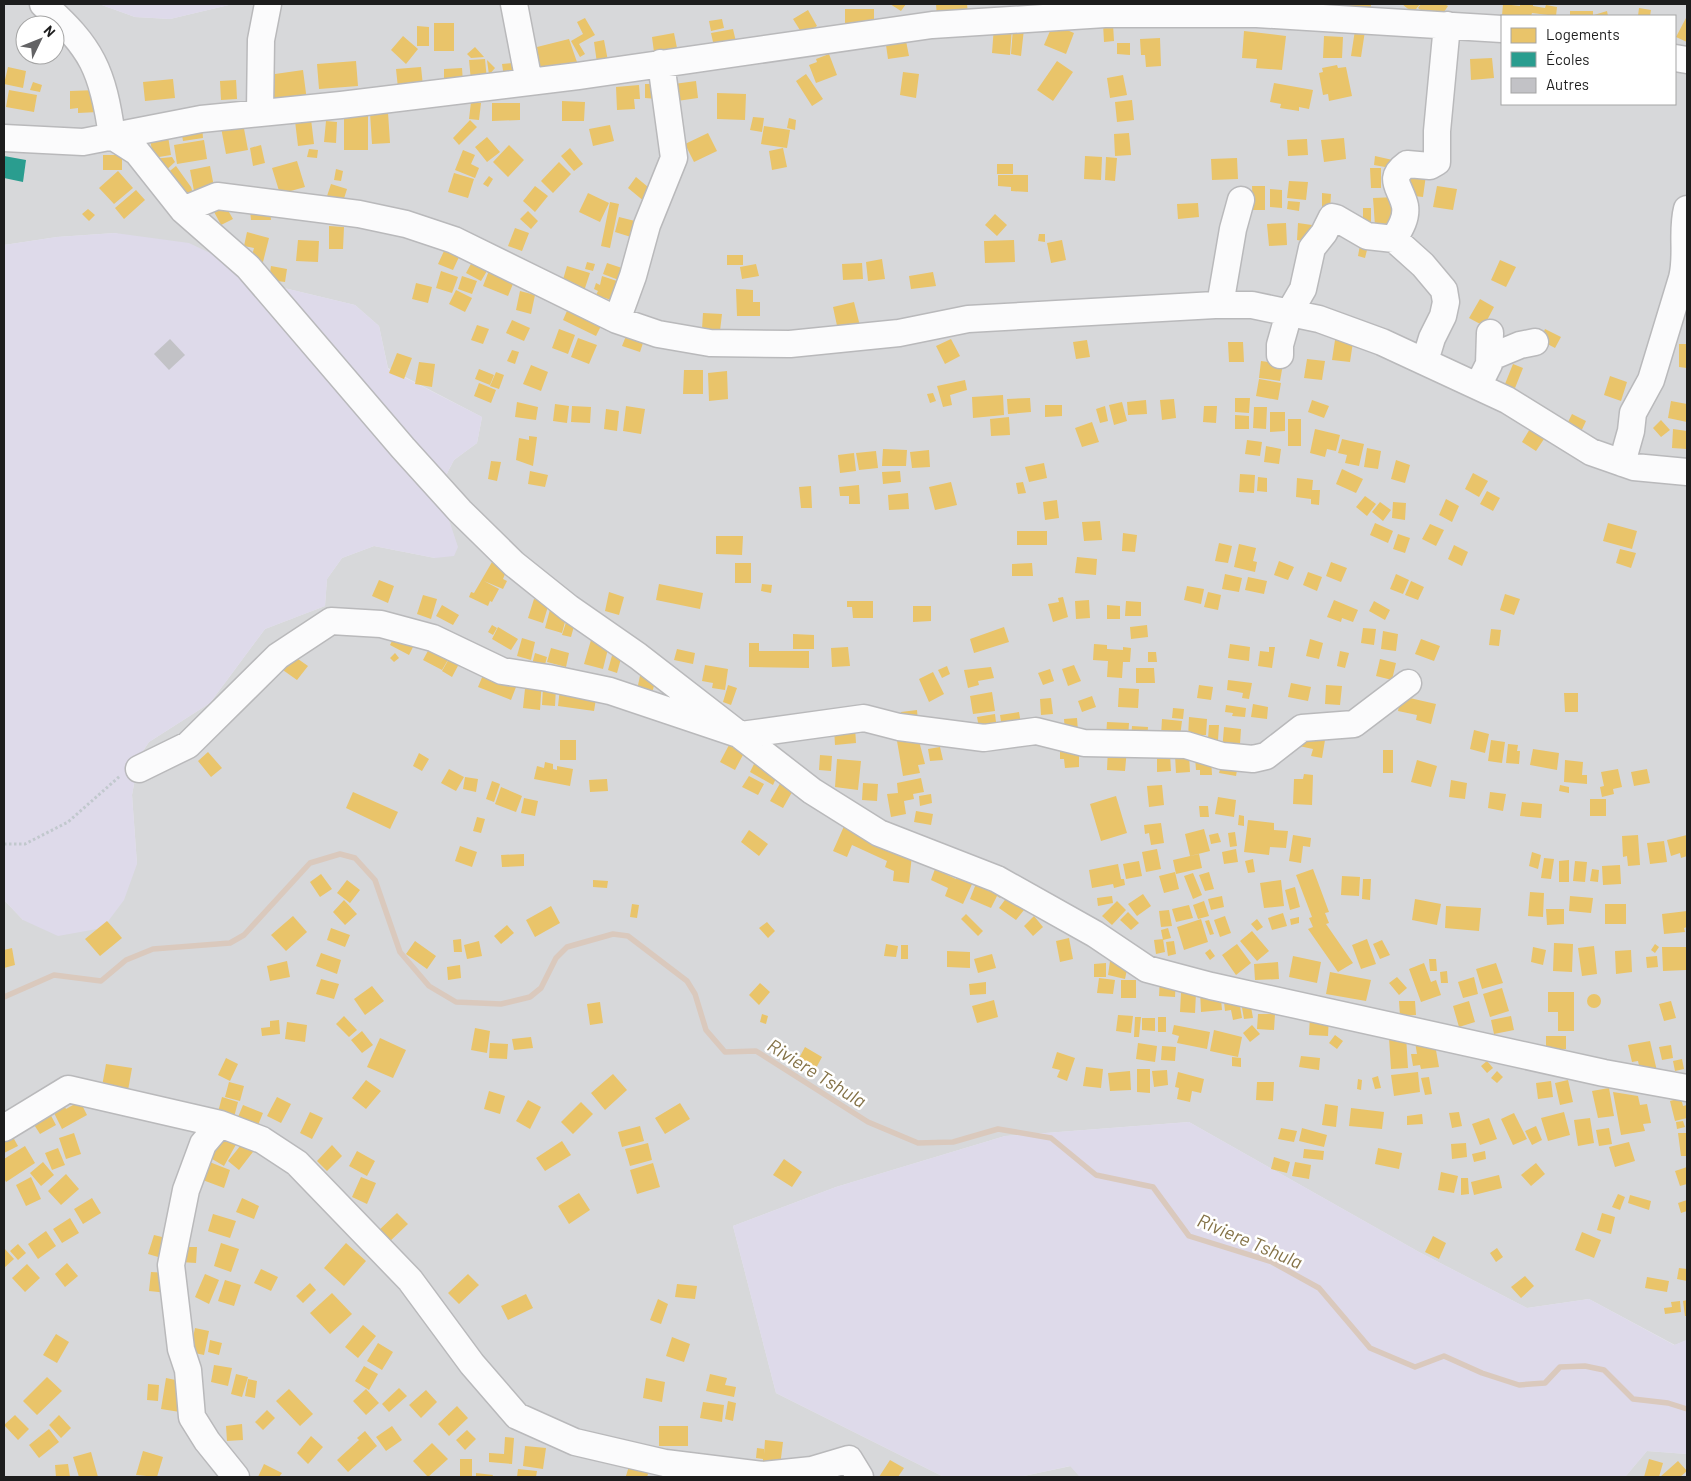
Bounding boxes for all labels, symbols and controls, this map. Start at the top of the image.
north arrow [15,15,65,65]
legend [1501,15,1676,105]
text: N [40,22,59,40]
text: Logements [1546,25,1620,43]
text: Écoles [1546,50,1590,68]
text: Autres [1546,75,1589,93]
water label: Riviere Tshula [764,1033,871,1112]
water label: Riviere Tshula [1194,1208,1306,1273]

